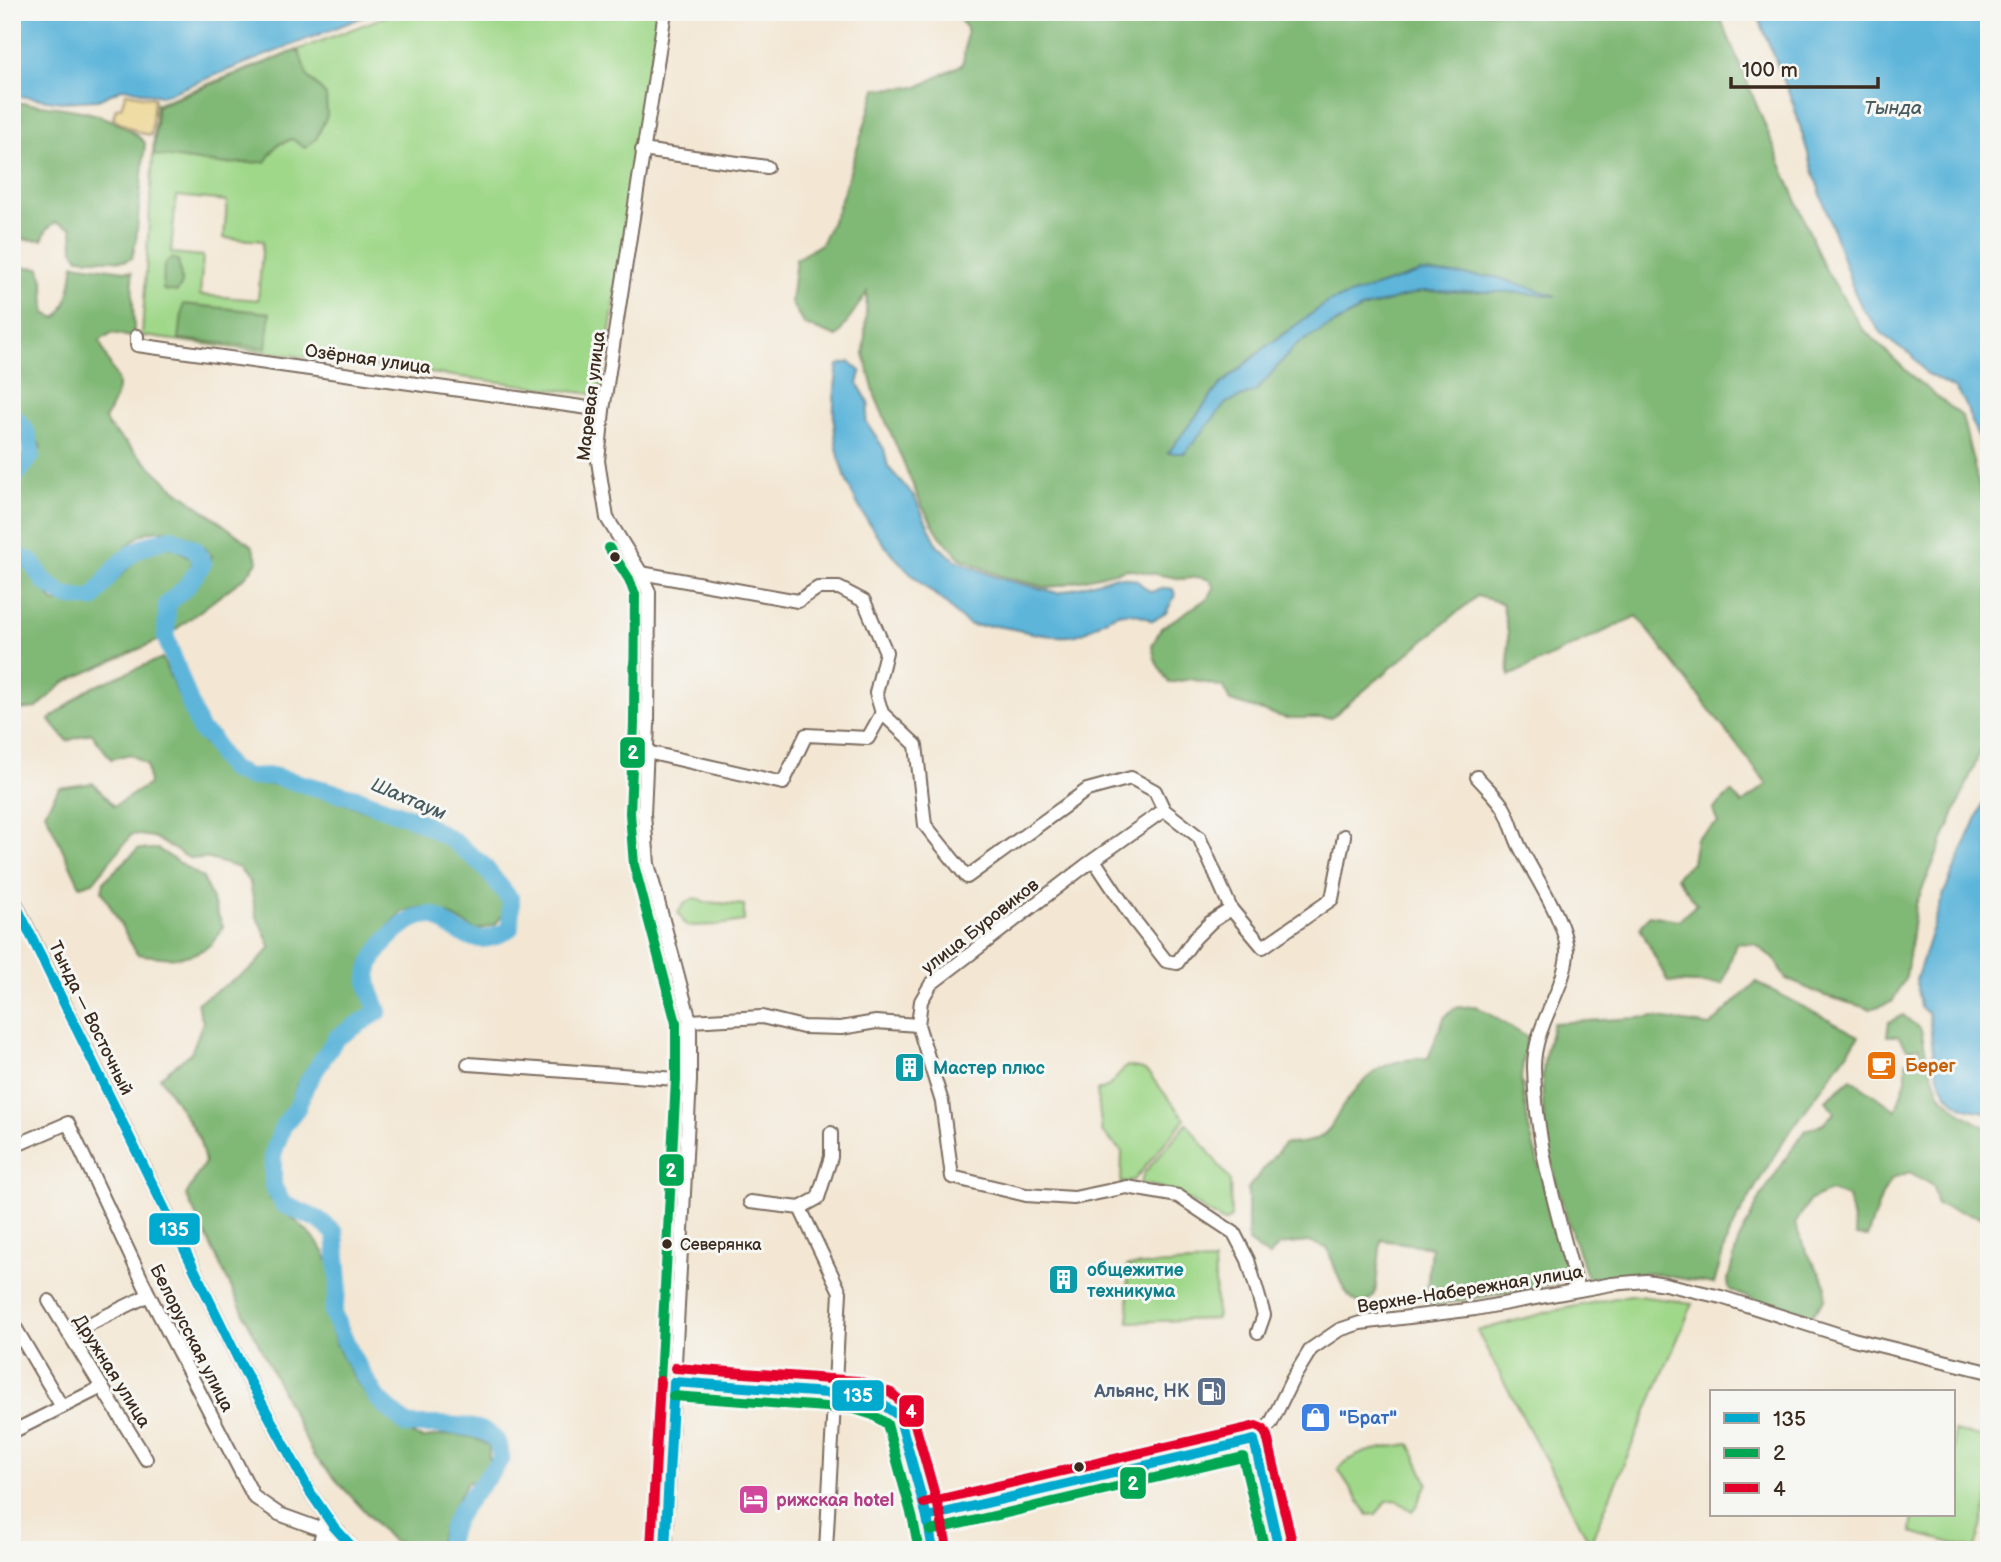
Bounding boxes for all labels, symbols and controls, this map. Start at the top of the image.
scale bar [1731,46,1878,90]
text: 100 m [1742,58,1798,83]
water label: Тында [1864,97,1922,120]
street label: Маревая улица [573,330,610,462]
street label: Озёрная улица [304,340,433,379]
unlabelled marker [608,550,622,564]
line badge: 2 [619,736,646,769]
text: 2 [627,742,639,765]
water label: Шахтаум [367,773,450,826]
street label: улица Буровиков [918,874,1043,979]
street label: Тында — Восточный [44,938,137,1099]
cafe icon: Берег [1865,1049,1899,1083]
building icon: Мастер плюс [893,1051,927,1085]
place label: Берег [1905,1056,1956,1077]
place label: Мастер плюс [933,1058,1045,1079]
line badge: 2 [658,1153,685,1187]
text: 2 [665,1160,677,1183]
line badge: 135 [148,1212,201,1246]
text: 135 [159,1219,189,1242]
place label: Северянка [680,1236,762,1255]
marker: Северянка [660,1237,674,1251]
place label: общежитие техникума [1087,1260,1184,1302]
street label: Белорусская улица [145,1261,238,1416]
street label: Верхне-Набережная улица [1356,1261,1585,1318]
building icon: общежитие техникума [1047,1263,1081,1297]
street label: Дружная улица [68,1311,155,1432]
fuel station icon: Альянс, НК [1195,1374,1229,1408]
line badge: 135 [831,1379,885,1412]
place label: Альянс, НК [1093,1381,1190,1402]
text: 135 [843,1385,873,1408]
legend [1710,1390,1955,1516]
line badge: 4 [898,1394,925,1428]
text: 4 [905,1401,917,1424]
shop icon: "Брат" [1299,1401,1333,1435]
text: 135 [1773,1407,1806,1432]
place label: "Брат" [1339,1408,1397,1429]
text: 2 [1773,1441,1786,1466]
unlabelled marker [1072,1460,1086,1474]
line badge: 2 [1119,1466,1147,1500]
text: 2 [1127,1473,1139,1496]
text: 4 [1773,1477,1786,1502]
hotel icon: рижская hotel [736,1483,770,1517]
place label: рижская hotel [776,1490,894,1511]

